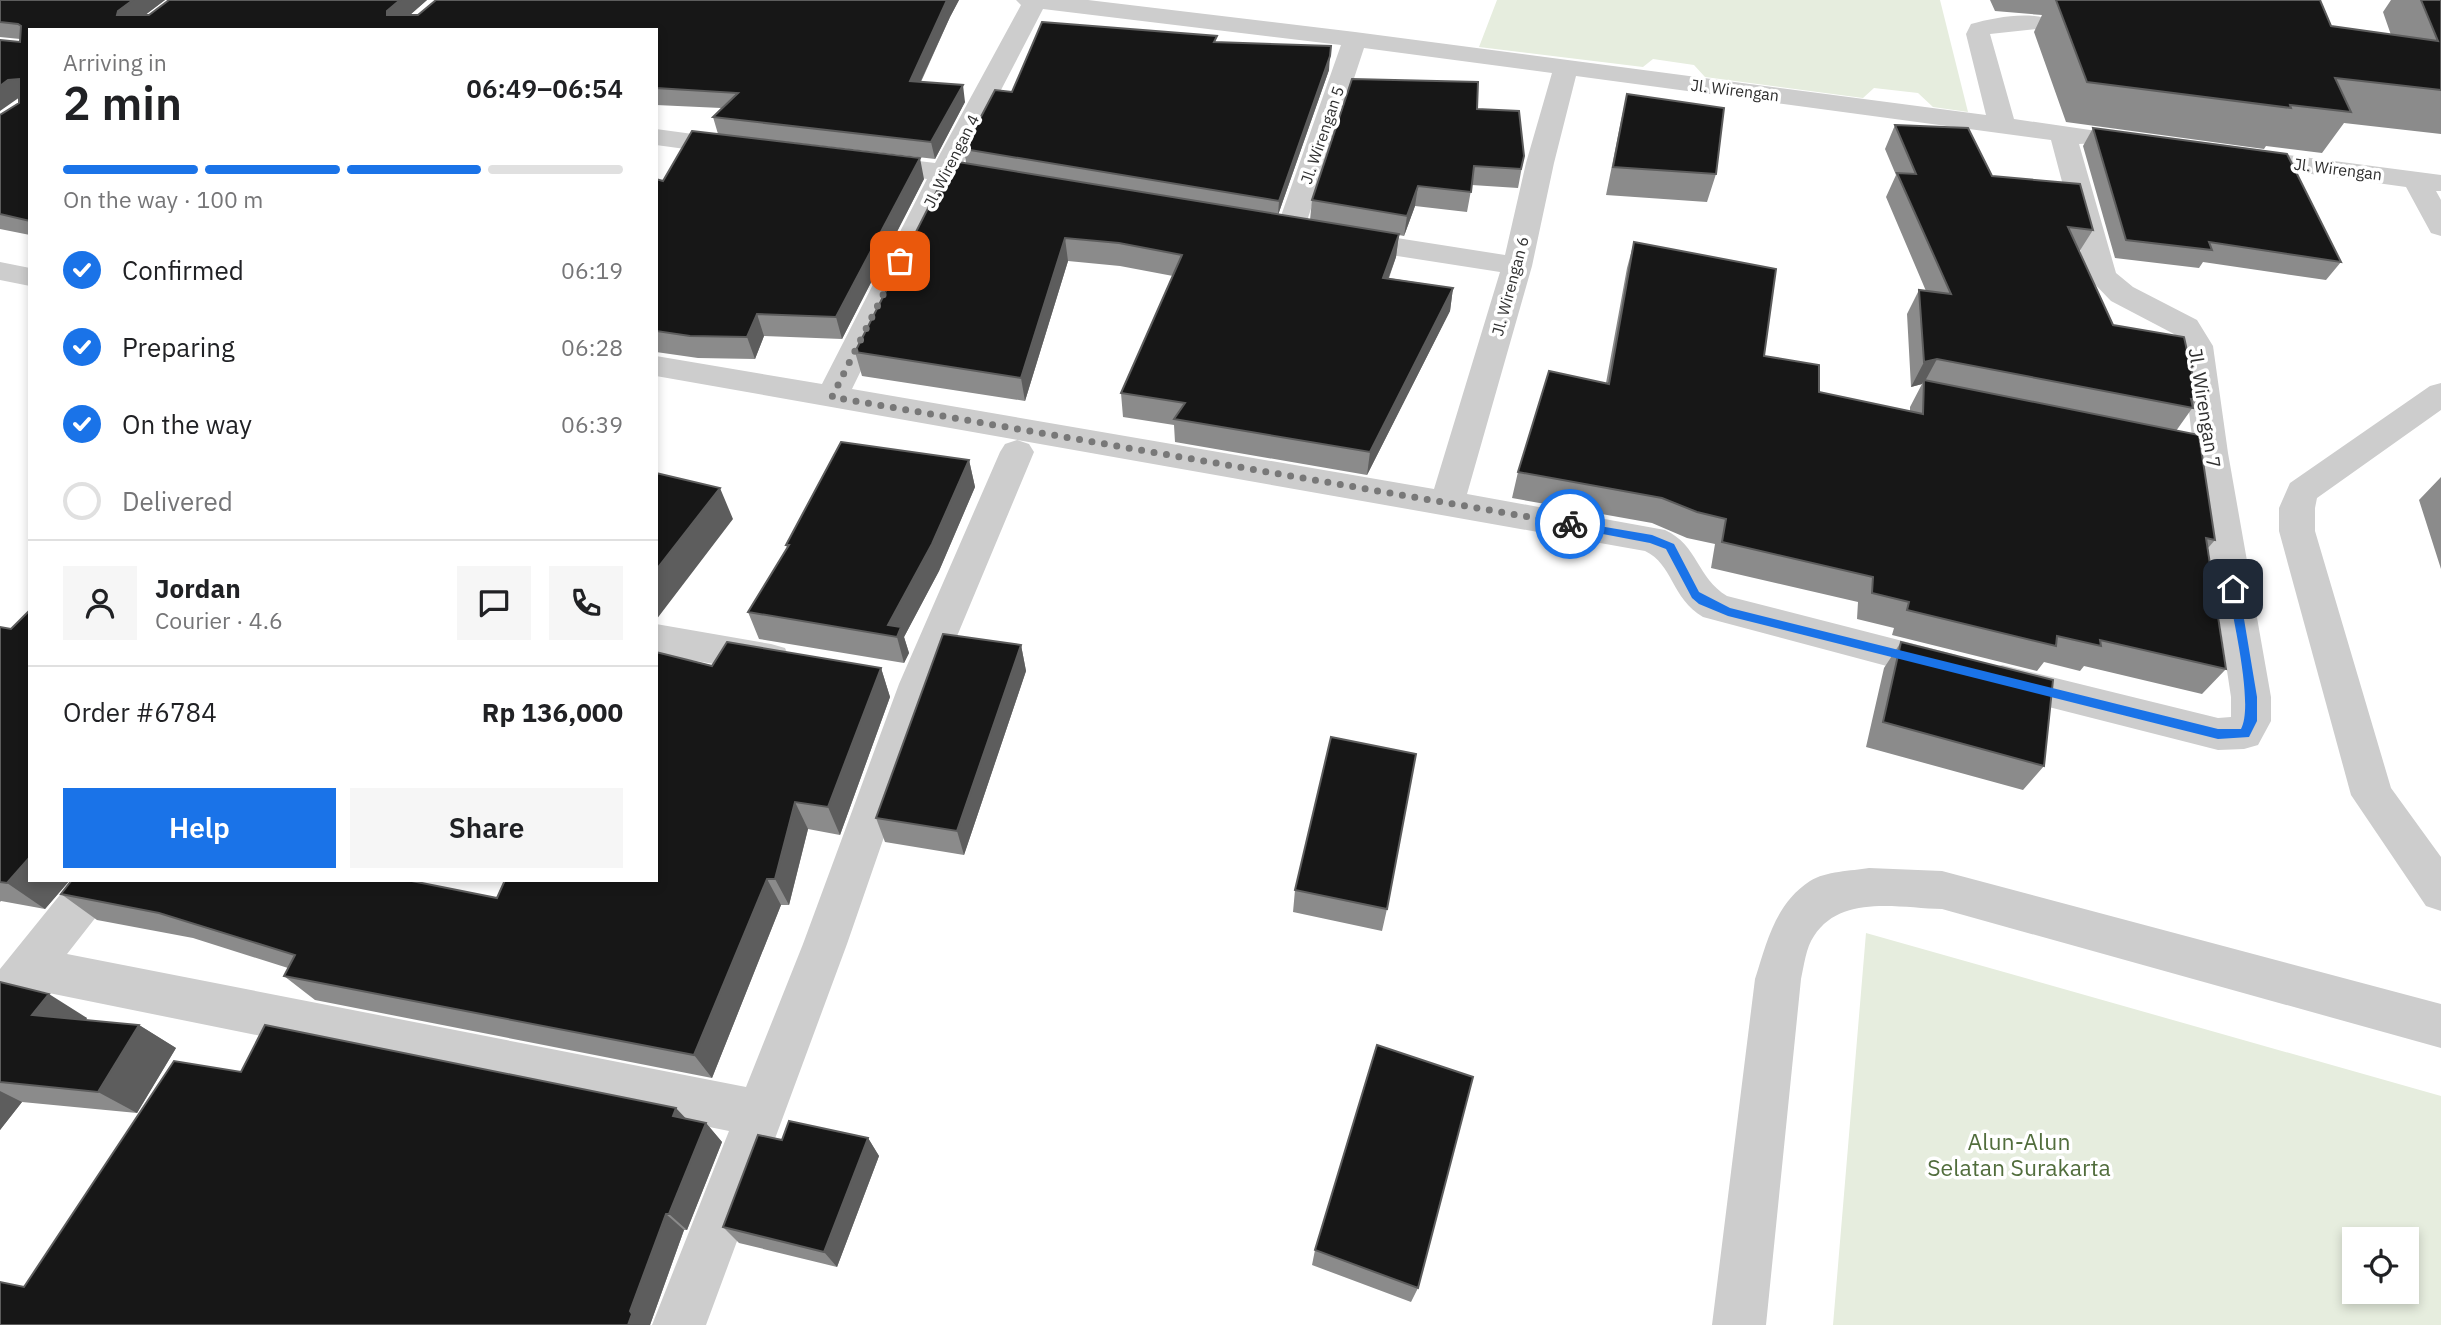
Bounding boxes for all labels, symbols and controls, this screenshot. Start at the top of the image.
text: Arriving in [63,47,167,77]
text: 06:49–06:54 [466,71,623,105]
text: 2 min [63,73,182,133]
street label: Jl. Wirengan [1690,75,1780,105]
street label: Jl. Wirengan 5 [1296,83,1348,187]
street label: Jl. Wirengan 4 [919,111,983,211]
street label: Jl. Wirengan [2293,154,2383,184]
text: On the way · 100 m [63,184,263,214]
pin [870,231,930,291]
street label: Jl. Wirengan 6 [1487,234,1533,338]
icon: bag [881,242,919,280]
icon: check [63,251,101,289]
text: Confirmed [122,253,244,287]
text: 06:19 [561,255,623,285]
icon: check [63,328,101,366]
text: Preparing [122,330,235,364]
text: 06:28 [561,332,623,362]
street label: Jl. Wirengan 7 [2184,346,2226,470]
icon: check [63,405,101,443]
text: On the way [122,407,252,441]
text: 06:39 [561,409,623,439]
text: Delivered [122,484,233,518]
courier [1535,489,1605,559]
icon: bike [1551,505,1589,543]
pin [2203,559,2263,619]
button: person [63,566,137,640]
button: chat [457,566,531,640]
button: phone [549,566,623,640]
icon: home [2214,570,2252,608]
text: Jordan [155,571,241,605]
text: Courier · 4.6 [155,605,283,635]
text: Order #6784 [63,695,217,729]
text: Rp 136,000 [482,695,623,729]
button: Help [63,788,336,868]
button: Share [350,788,623,868]
park label: Alun-Alun Selatan Surakarta [1927,1126,2111,1182]
map controls [2342,1227,2419,1304]
button: locate [2342,1227,2419,1304]

